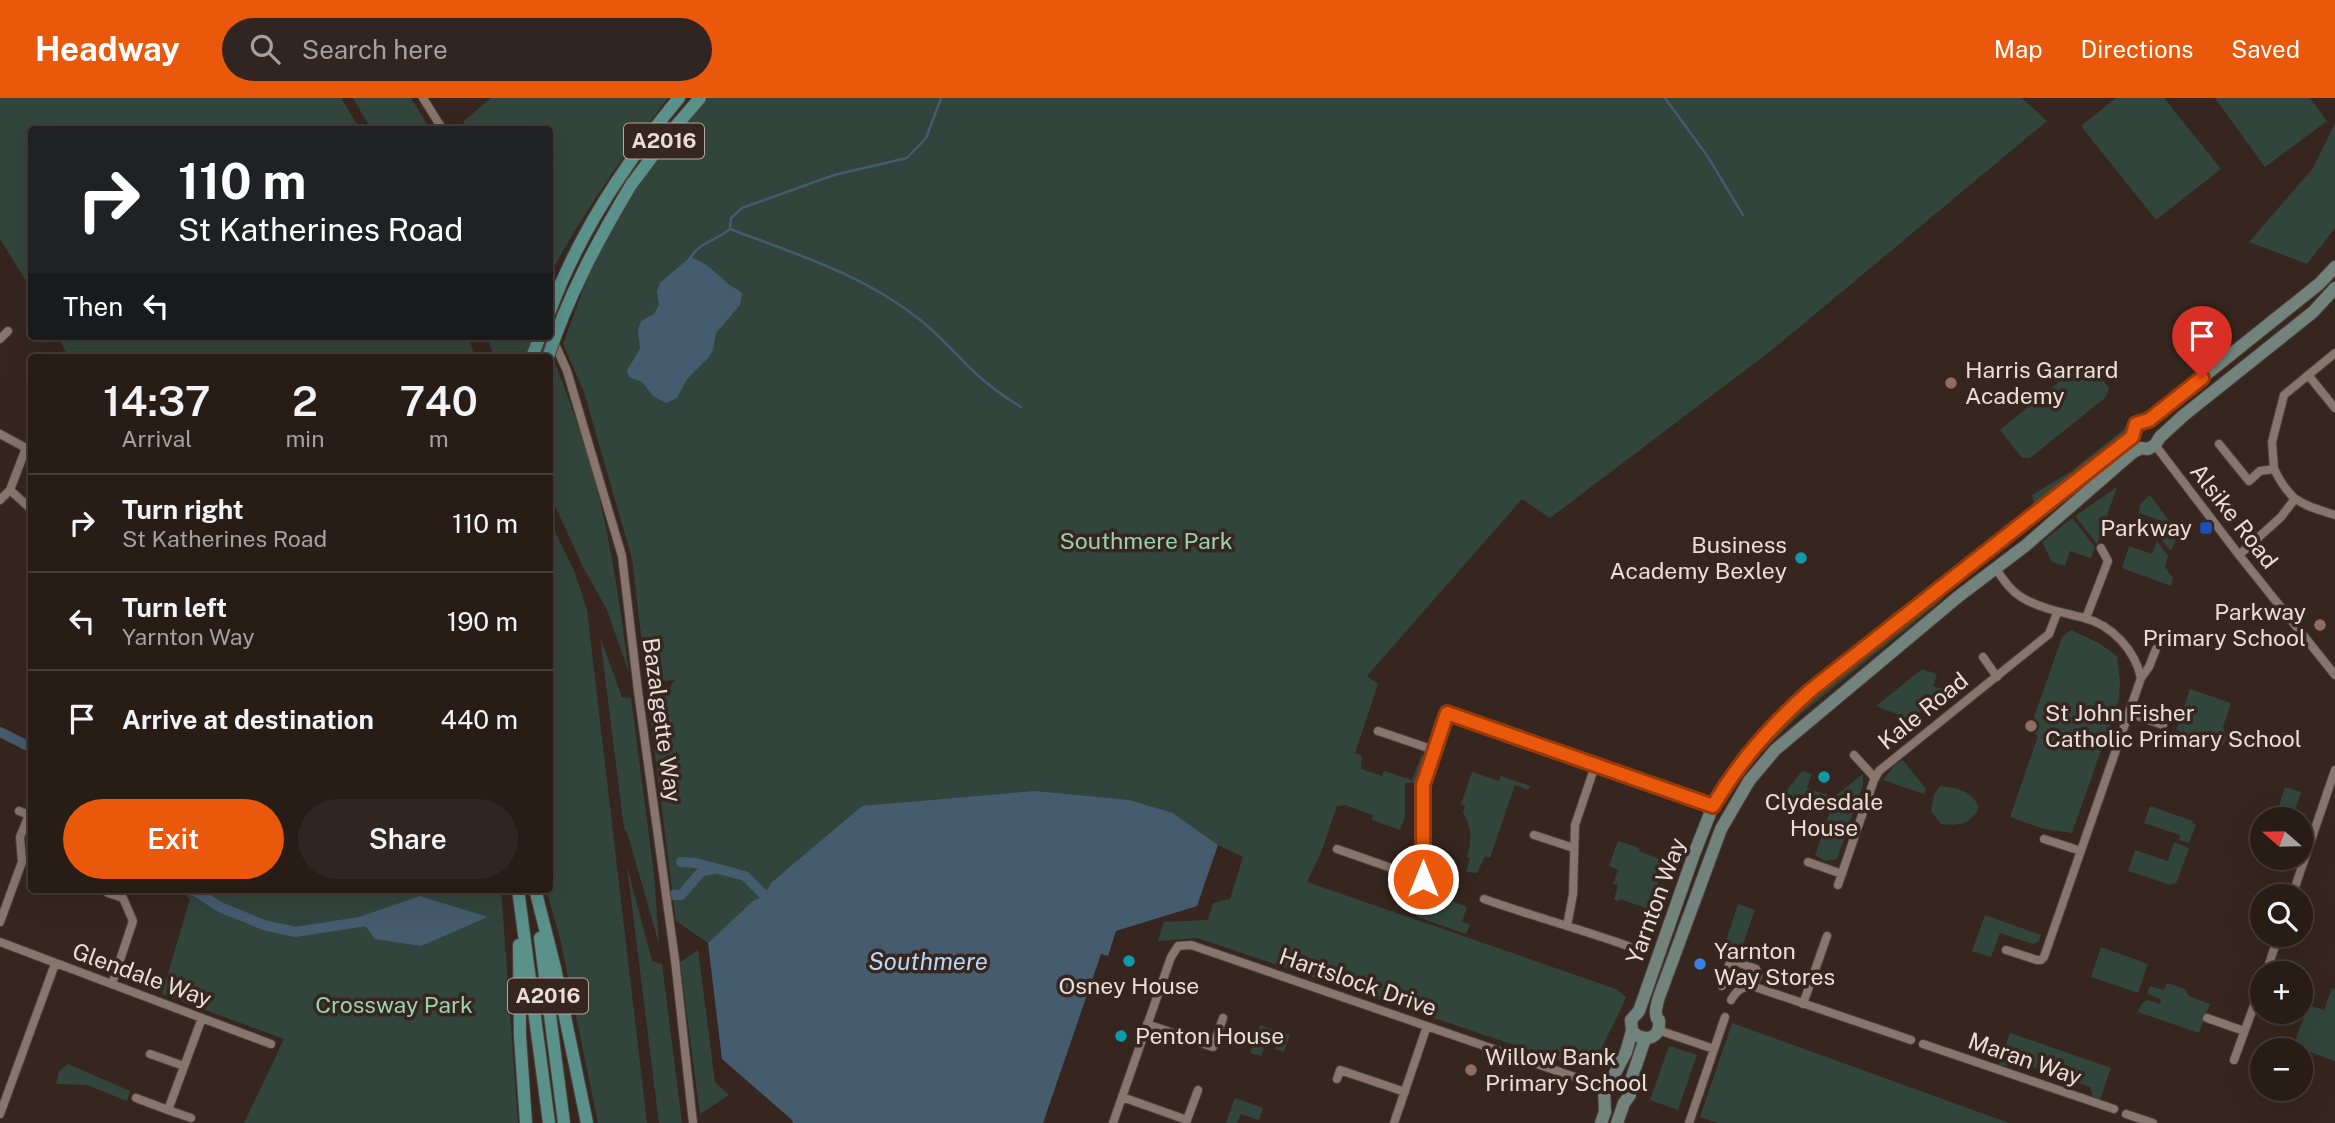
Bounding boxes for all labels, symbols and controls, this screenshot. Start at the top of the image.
search box [222,18,712,81]
text: Headway [35,30,180,68]
icon: search [246,30,284,68]
text: Search here [302,34,448,65]
text: Map [1994,35,2043,63]
text: Directions [2081,35,2193,63]
text: Saved [2231,35,2300,63]
road number: A2016 [624,124,704,158]
text: 110 m [178,152,306,210]
icon: right [63,154,154,245]
text: St Katherines Road [178,211,463,248]
icon: left [137,287,175,325]
text: Then [63,291,123,322]
pin [2172,306,2232,378]
icon: arrive [2183,317,2221,355]
place label: Harris Garrard Academy [1965,356,2118,409]
marker: Harris Garrard Academy [1943,375,1959,391]
text: 14:37 [103,376,210,425]
text: 2 [292,376,318,425]
text: 740 [399,376,478,425]
text: Arrival [121,425,192,452]
text: min [285,425,324,452]
text: m [429,425,449,452]
street label: Alsike Road [2185,458,2284,574]
text: Turn right [122,494,244,525]
icon: right [63,504,101,542]
text: 110 m [452,508,518,539]
place label: Parkway [2100,514,2192,541]
marker: Parkway [2198,520,2214,536]
text: St Katherines Road [122,525,327,552]
park label: Southmere Park [1059,527,1233,554]
place label: Business Academy Bexley [1610,531,1787,584]
marker: Business Academy Bexley [1793,550,1809,566]
text: Turn left [122,592,227,623]
place label: Parkway Primary School [2143,598,2306,651]
icon: left [63,602,101,640]
text: 190 m [447,606,518,637]
marker: Parkway Primary School [2312,617,2328,633]
text: Yarnton Way [122,623,255,650]
street label: Bazalgette Way [638,636,687,804]
street label: Kale Road [1872,666,1973,755]
place label: St John Fisher Catholic Primary School [2045,699,2302,752]
icon: arrive [63,700,101,738]
text: Arrive at destination [122,704,374,735]
text: 440 m [441,704,518,735]
marker: St John Fisher Catholic Primary School [2023,718,2039,734]
marker: Clydesdale House [1816,769,1832,785]
place label: Clydesdale House [1765,788,1883,841]
button: Exit [63,799,284,879]
button: Share [298,799,518,879]
north arrow [2250,807,2314,870]
map controls [2250,807,2313,1101]
street label: Yarnton Way [1620,834,1691,968]
position arrow [1386,842,1460,916]
button: search [2250,884,2313,947]
street label: Glendale Way [69,937,215,1012]
place label: Yarnton Way Stores [1714,937,1835,990]
street label: Hartslock Drive [1276,942,1440,1021]
water label: Southmere [868,947,988,975]
marker: Osney House [1121,953,1137,969]
marker: Yarnton Way Stores [1692,956,1708,972]
button: + [2250,961,2313,1024]
place label: Osney House [1059,972,1199,999]
road number: A2016 [508,978,588,1014]
park label: Crossway Park [315,991,473,1018]
place label: Penton House [1135,1022,1284,1049]
street label: Maran Way [1965,1027,2085,1091]
marker: Penton House [1113,1028,1129,1044]
button: − [2250,1038,2313,1101]
place label: Willow Bank Primary School [1485,1043,1648,1096]
marker: Willow Bank Primary School [1463,1062,1479,1078]

